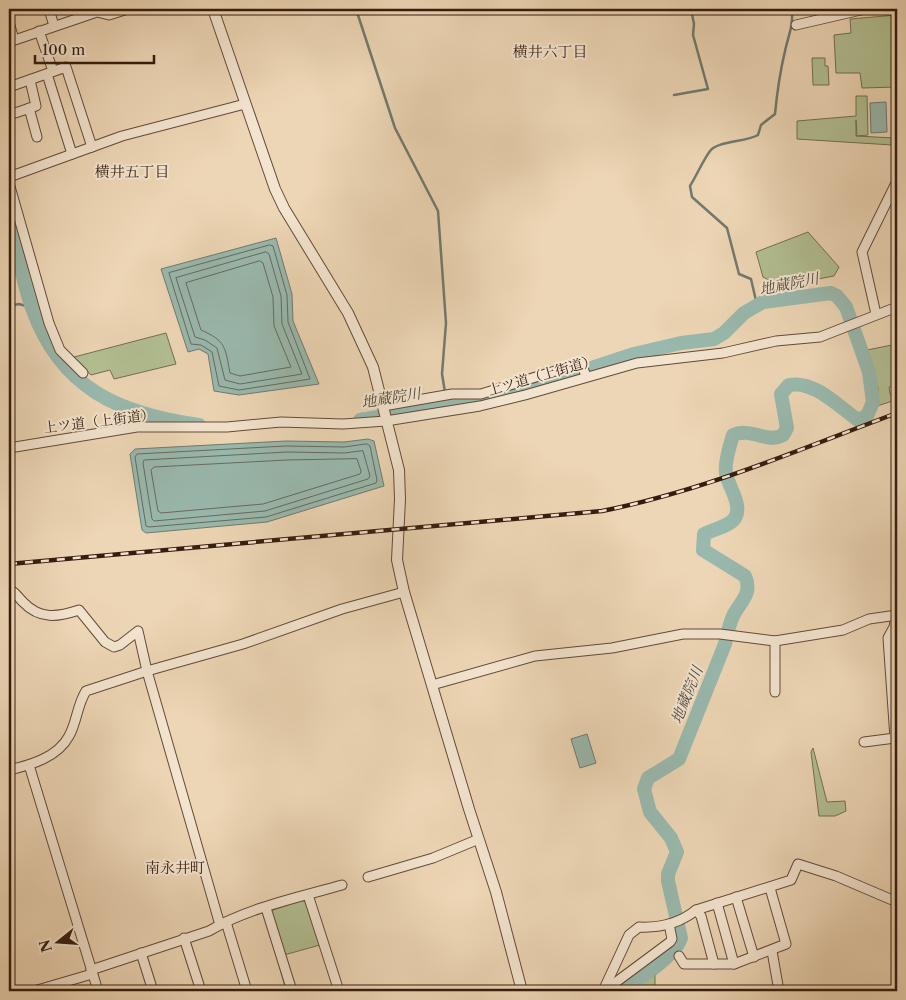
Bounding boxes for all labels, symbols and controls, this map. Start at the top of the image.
scale bar [35,32,154,64]
text: 100 m [42,40,85,59]
district label: 横井六丁目 [512,42,588,61]
district label: 横井五丁目 [94,162,170,181]
water label: 地蔵院川 [758,268,822,299]
street label: 上ツ道（上街道） [486,351,598,399]
water label: 地蔵院川 [360,383,424,412]
street label: 上ツ道（上街道） [42,405,156,437]
water label: 地蔵院川 [666,662,707,726]
district label: 南永井町 [145,858,205,877]
north arrow [32,918,82,968]
text: N [35,937,56,954]

